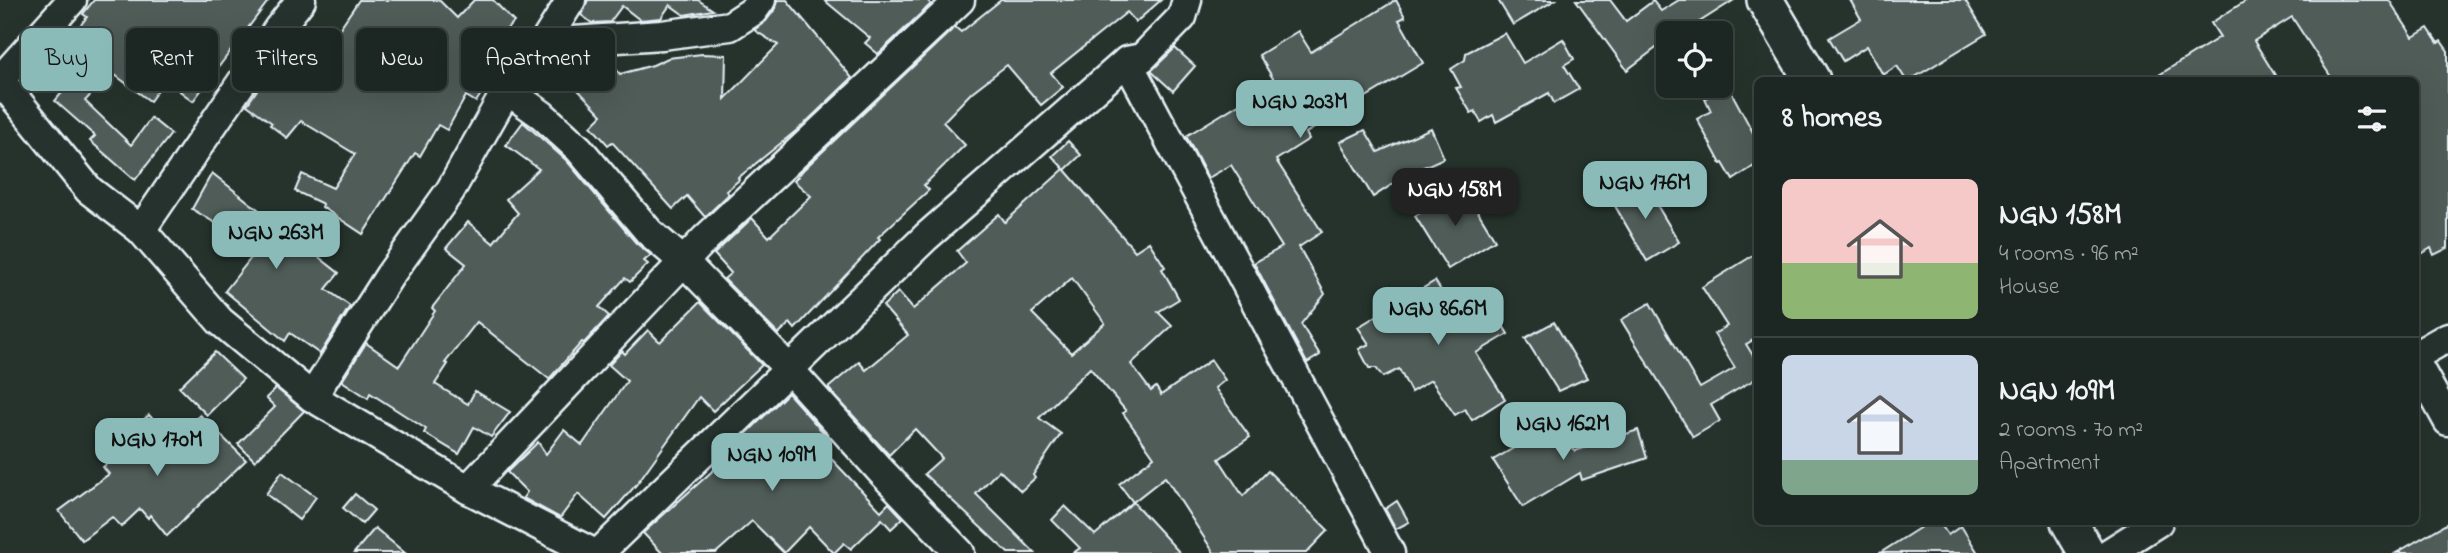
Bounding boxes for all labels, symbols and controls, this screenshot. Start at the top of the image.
map controls [1656,21,1733,98]
button: locate [1656,21,1733,98]
chip: Buy [21,28,112,91]
chip: Rent [126,28,218,91]
chip: Filters [232,28,342,91]
chip: New [356,28,447,91]
chip: Apartment [461,28,615,91]
pin: NGN 203M [1228,80,1372,140]
text: NGN 203M [1252,86,1348,119]
text: 8 homes [1782,97,1883,141]
icon: filters [2353,100,2391,138]
pin: NGN 176M [1573,162,1717,221]
text: NGN 176M [1599,167,1691,200]
pin: NGN 158M [1383,168,1527,228]
text: NGN 158M [1408,174,1502,207]
text: NGN 158M [1999,194,2122,238]
icon: home [1838,207,1922,291]
pin: NGN 263M [204,212,348,271]
text: NGN 263M [228,217,324,250]
text: 4 rooms · 96 m² [1999,238,2139,271]
text: House [1999,271,2059,304]
pin: NGN 86.6M [1358,288,1518,347]
text: NGN 86.6M [1389,293,1487,326]
text: NGN 109M [1999,370,2116,414]
icon: home [1838,383,1922,467]
pin: NGN 162M [1491,402,1635,462]
text: NGN 162M [1516,408,1610,441]
text: 2 rooms · 70 m² [1999,414,2143,447]
pin: NGN 170M [85,419,229,478]
text: NGN 170M [111,424,203,457]
pin: NGN 109M [700,434,844,493]
text: NGN 109M [727,439,817,472]
text: Apartment [1999,447,2100,480]

